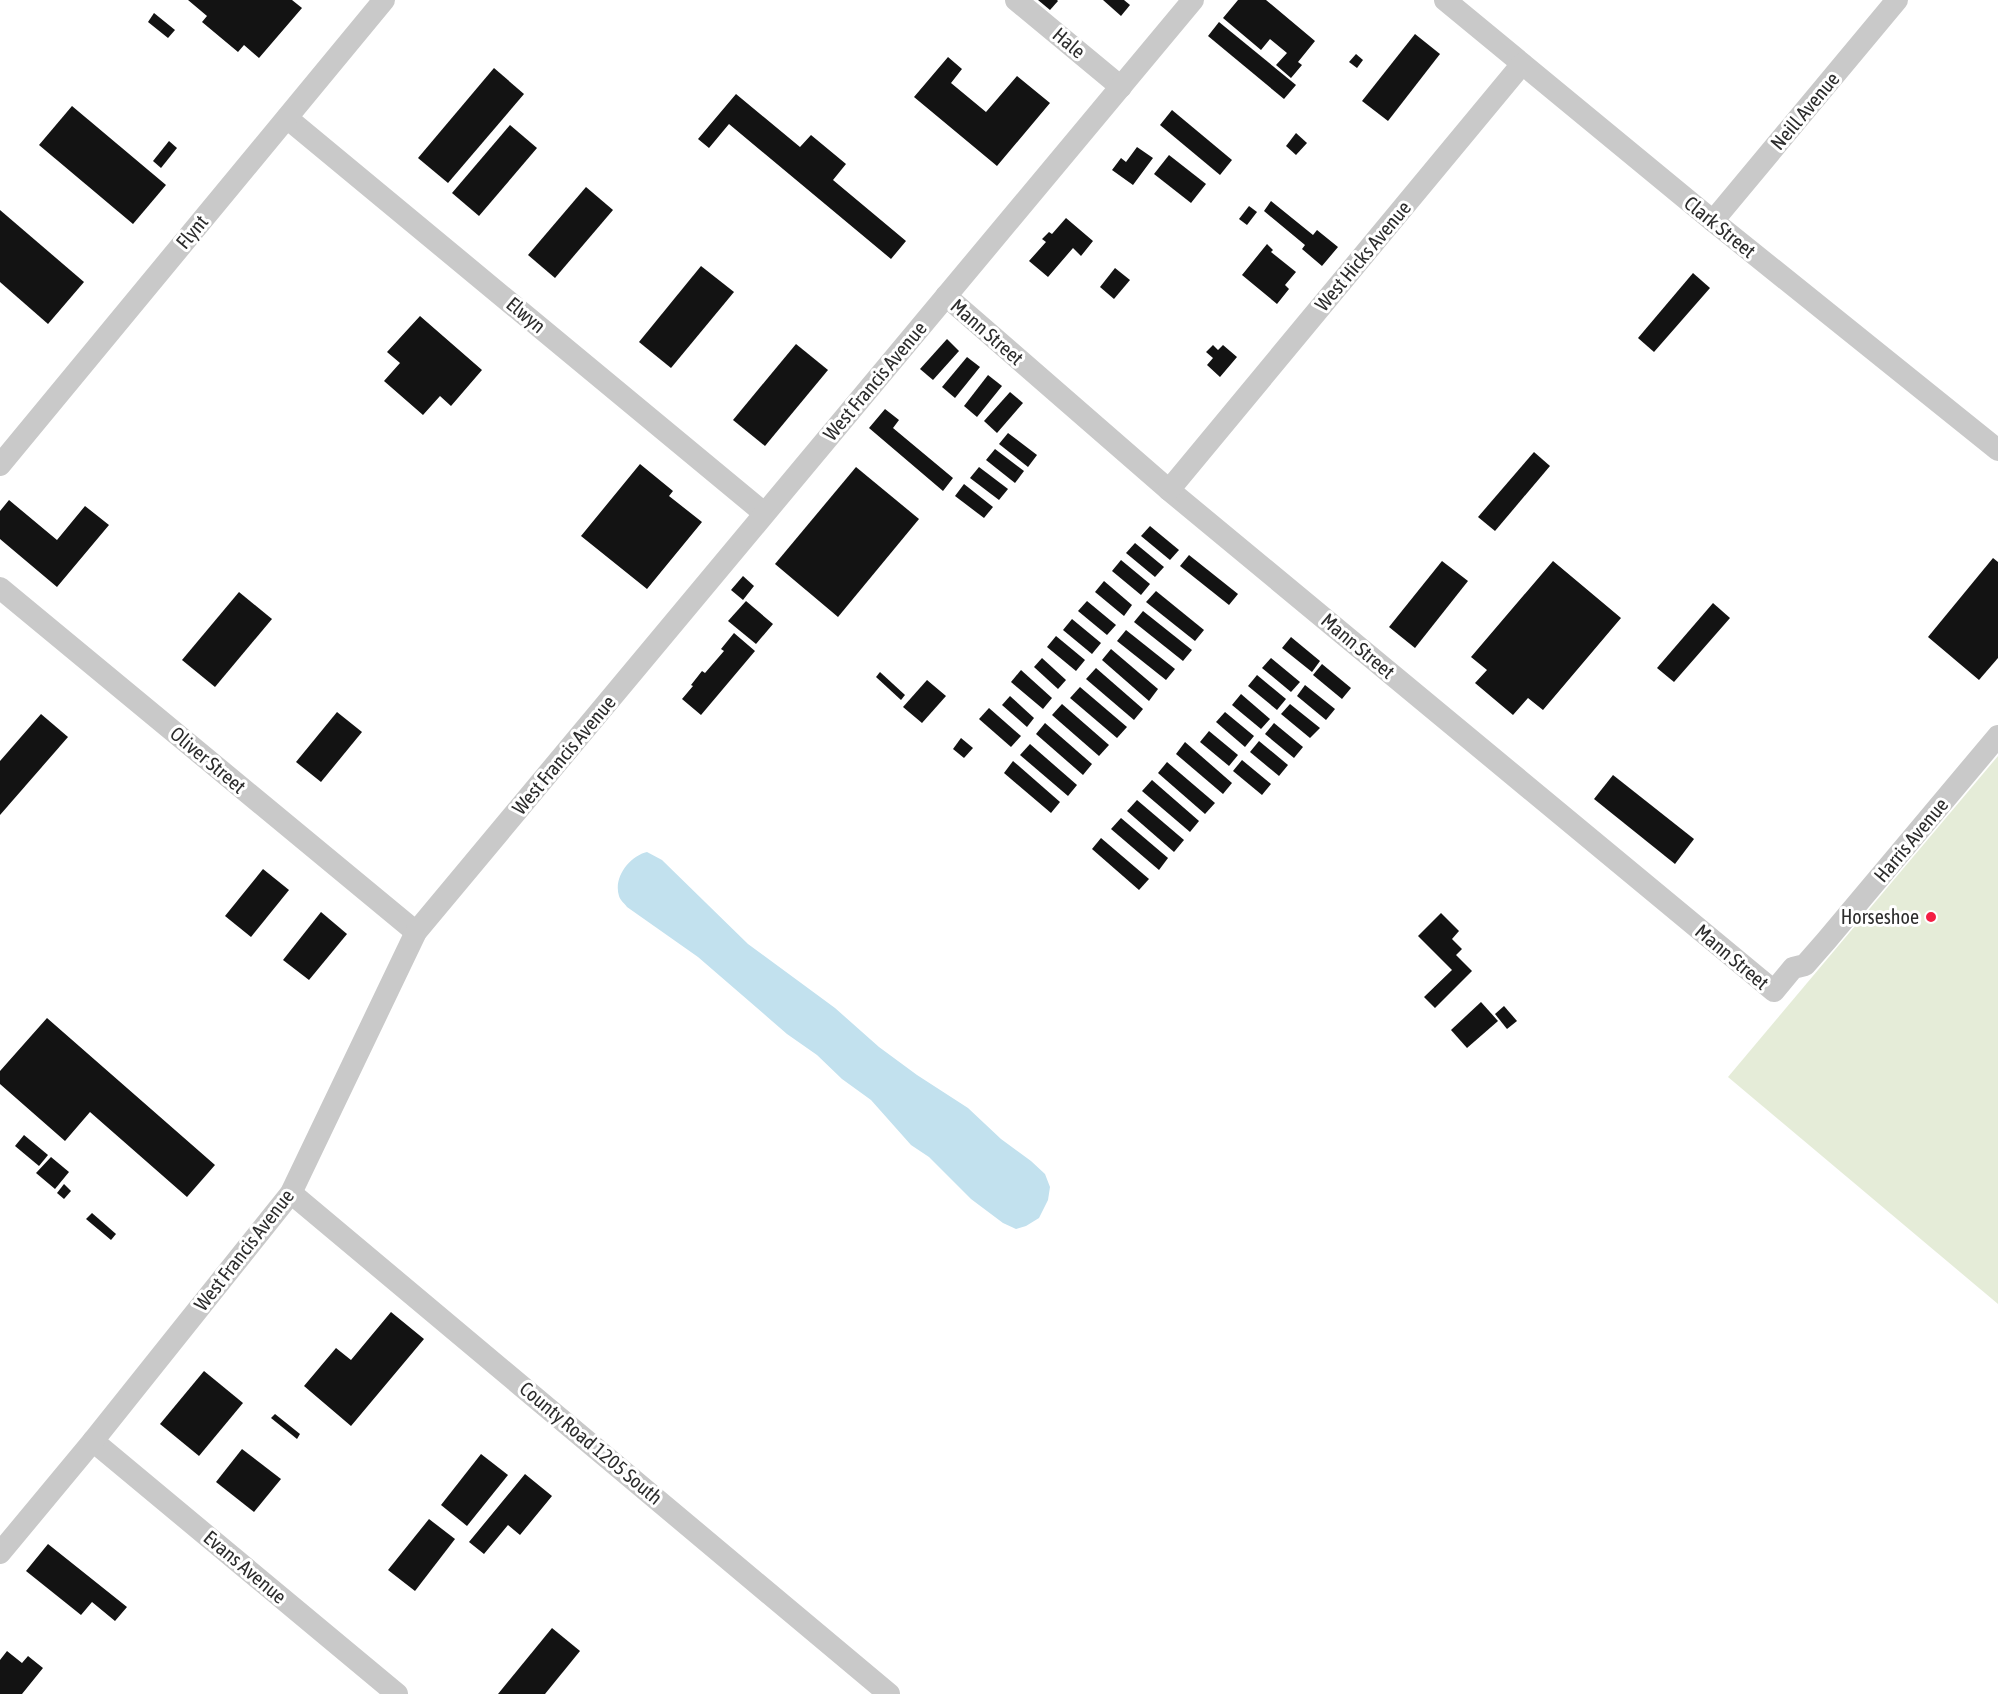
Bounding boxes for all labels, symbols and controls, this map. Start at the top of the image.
street label: Hale [1048,23,1090,63]
street label: Neill Avenue [1766,67,1844,154]
street label: Clark Street [1680,191,1761,262]
street label: West Hicks Avenue [1310,196,1415,315]
street label: Flynt [171,210,212,253]
street label: Elwyn [502,292,550,337]
street label: Mann Street [946,294,1029,370]
street label: West Francis Avenue [818,317,931,445]
street label: Mann Street [1317,608,1400,683]
street label: West Francis Avenue [507,691,620,819]
street label: Oliver Street [166,721,251,798]
street label: Harris Avenue [1869,793,1952,886]
place label: Horseshoe [1841,905,1919,928]
marker: Horseshoe [1924,910,1938,924]
street label: Mann Street [1691,919,1774,994]
street label: West Francis Avenue [189,1184,298,1315]
street label: County Road 1205 South [515,1376,667,1509]
street label: Evans Avenue [199,1525,291,1608]

